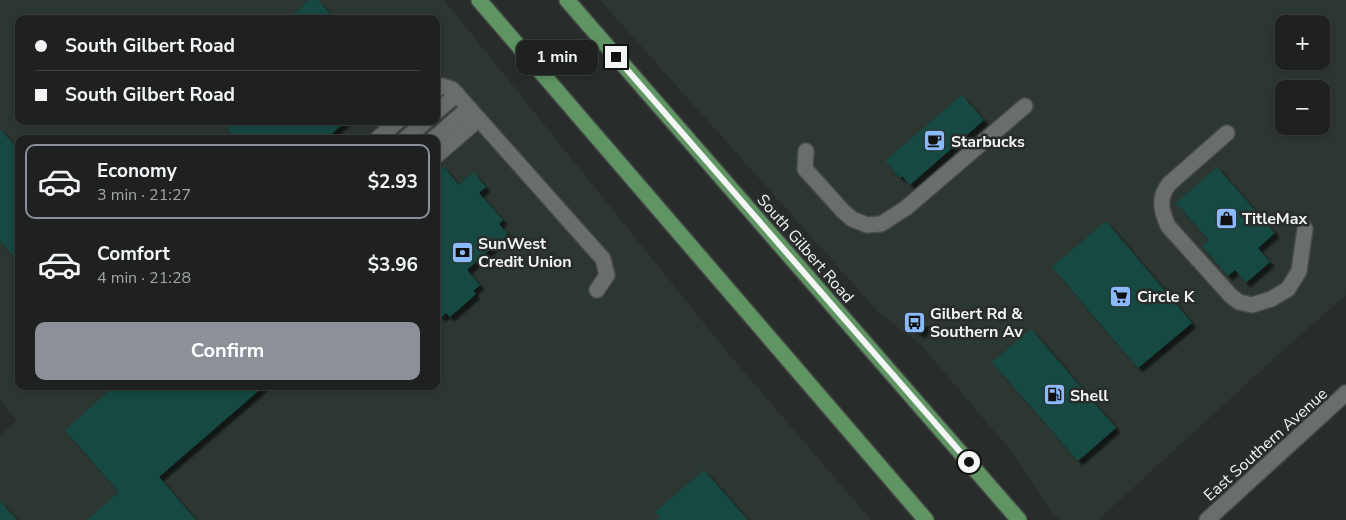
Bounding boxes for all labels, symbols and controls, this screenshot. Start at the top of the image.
map controls [1275,15,1330,135]
button: + [1275,15,1330,70]
text: South Gilbert Road [65,33,235,59]
callout: 1 min [516,40,598,74]
text: 1 min [536,46,578,68]
route end [605,46,627,68]
button: − [1275,80,1330,135]
text: South Gilbert Road [65,82,235,108]
cafe icon: Starbucks [923,129,947,153]
place label: Starbucks [951,131,1025,153]
text: Economy [97,158,177,184]
icon: car [37,159,82,204]
text: $2.93 [368,169,418,195]
text: 3 min · 21:27 [97,184,191,206]
street label: South Gilbert Road [752,190,859,308]
shop icon: TitleMax [1214,206,1238,230]
place label: TitleMax [1242,208,1307,230]
place label: SunWest Credit Union [478,233,572,273]
bank icon: SunWest Credit Union [450,240,474,264]
text: Comfort [97,241,170,267]
icon: car [37,242,82,287]
text: $3.96 [368,252,418,278]
text: 4 min · 21:28 [97,267,191,289]
supermarket icon: Circle K [1109,284,1133,308]
place label: Circle K [1137,286,1196,308]
place label: Gilbert Rd & Southern Av [930,303,1023,343]
bus stop icon: Gilbert Rd & Southern Av [902,310,926,334]
button: Confirm [35,322,420,380]
fuel station icon: Shell [1042,383,1066,407]
street label: East Southern Avenue [1199,383,1332,506]
place label: Shell [1070,385,1108,407]
route start [958,451,980,473]

